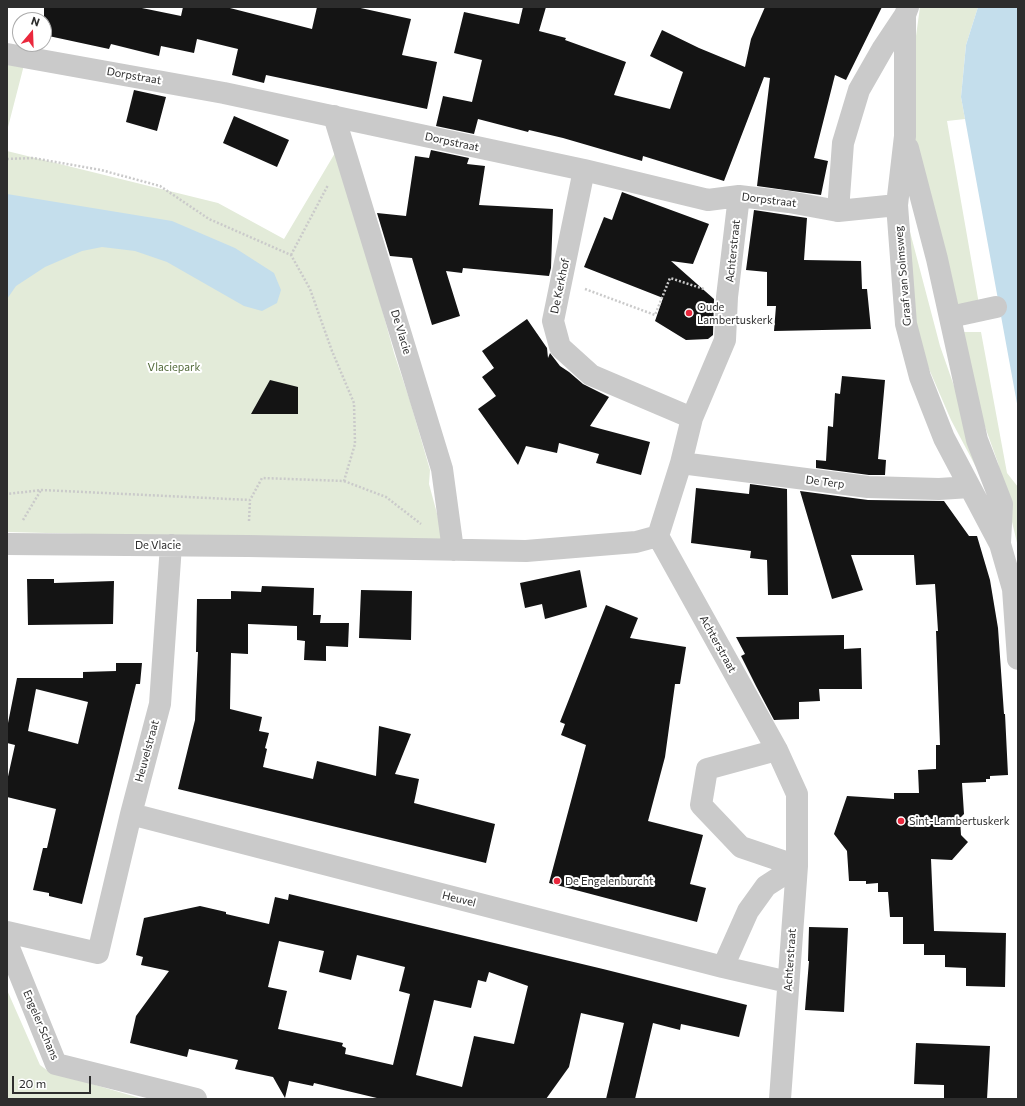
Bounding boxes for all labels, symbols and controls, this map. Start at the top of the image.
north arrow [12,12,52,52]
text: N [30,14,42,29]
street label: Dorpstraat [106,65,162,87]
street label: Dorpstraat [424,130,480,154]
street label: Dorpstraat [741,190,797,210]
street label: Achterstraat [723,219,743,283]
street label: Graaf van Solmsweg [892,225,914,327]
street label: De Kerkhof [548,257,572,315]
place label: Oude Lambertuskerk [697,300,773,326]
street label: De Vlacie [388,308,414,356]
marker: Oude Lambertuskerk [684,308,694,318]
park label: Vlaciepark [148,360,200,374]
street label: De Terp [805,473,845,491]
street label: De Vlacie [135,538,181,552]
street label: Achterstraat [697,613,739,675]
street label: Heuvelstraat [132,718,162,784]
place label: Sint-Lambertuskerk [909,814,1010,828]
marker: Sint-Lambertuskerk [896,816,906,826]
place label: De Engelenburcht [565,874,654,888]
marker: De Engelenburcht [552,876,562,886]
street label: Heuvel [441,888,477,910]
street label: Achterstraat [781,928,799,992]
street label: Engeler Schans [20,988,62,1062]
scale bar [14,1068,93,1094]
text: 20 m [19,1076,46,1090]

